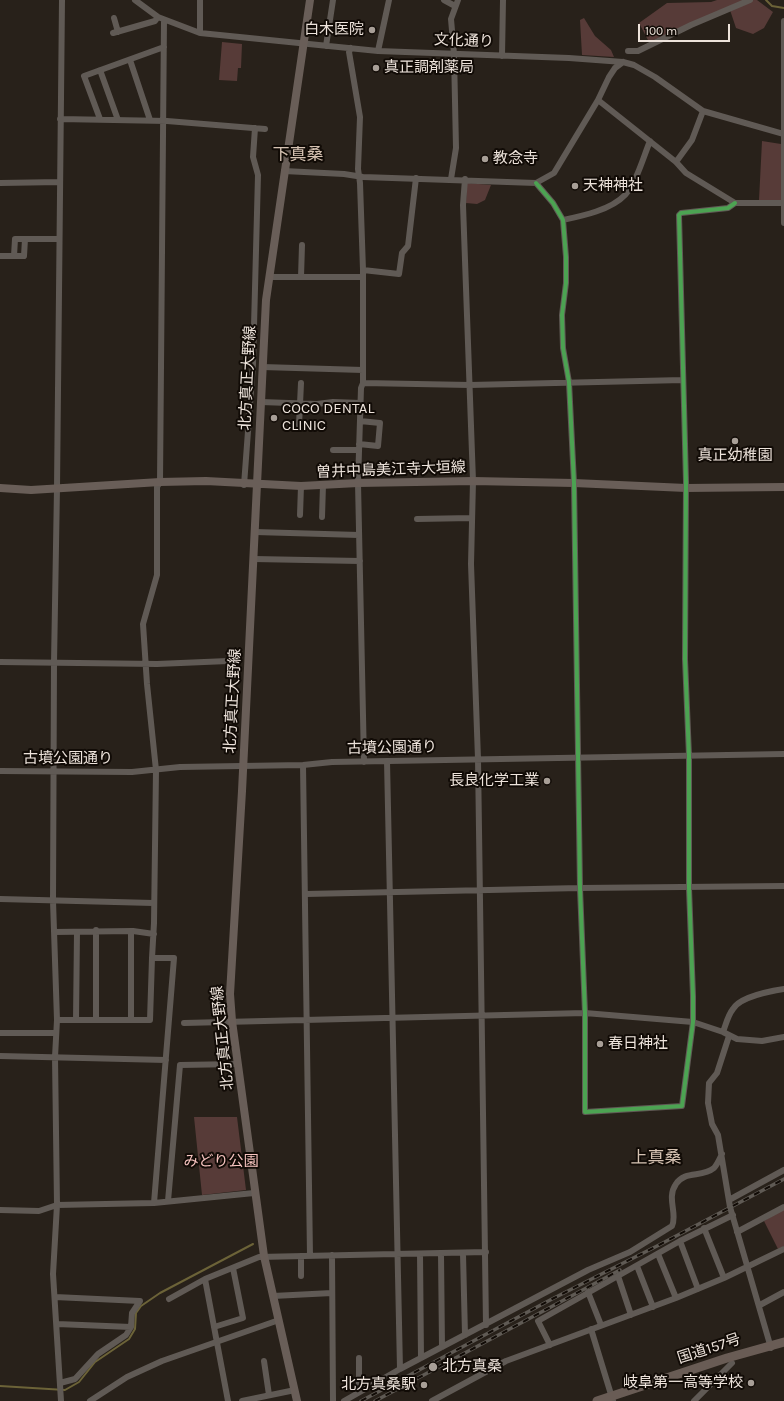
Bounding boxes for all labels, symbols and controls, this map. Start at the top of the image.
scale bar [640,16,732,42]
place label: 白木医院 [304,21,364,39]
text: 100 m [645,24,677,38]
marker: 白木医院 [367,25,377,35]
street label: 文化通り [434,31,494,51]
place label: 真正調剤薬局 [384,59,474,77]
marker: 真正調剤薬局 [371,63,381,73]
district label: 下真桑 [273,145,323,165]
place label: 教念寺 [493,150,538,168]
marker: 教念寺 [480,154,490,164]
place label: 天神神社 [583,177,643,195]
marker: 天神神社 [570,181,580,191]
street label: 北方真正大野線 [236,325,260,431]
place label: COCO DENTAL CLINIC [282,400,374,435]
marker: COCO DENTAL CLINIC [269,413,279,423]
marker: 真正幼稚園 [730,436,740,446]
place label: 真正幼稚園 [698,447,772,465]
street label: 曽井中島美江寺大垣線 [316,458,466,482]
street label: 北方真正大野線 [221,648,245,754]
street label: 古墳公園通り [347,738,437,758]
street label: 古墳公園通り [23,750,113,768]
place label: 長良化学工業 [449,772,539,790]
marker: 長良化学工業 [542,776,552,786]
street label: 北方真正大野線 [209,985,237,1091]
place label: 春日神社 [608,1035,668,1053]
marker: 春日神社 [595,1039,605,1049]
district label: 上真桑 [631,1148,681,1168]
park label: みどり公園 [184,1153,258,1171]
street label: 国道157号 [675,1330,743,1368]
place label: 北方真桑 [442,1358,502,1376]
marker: 北方真桑 [427,1361,439,1373]
place label: 岐阜第一高等学校 [623,1374,743,1392]
place label: 北方真桑駅 [341,1376,416,1394]
marker: 岐阜第一高等学校 [746,1378,756,1388]
marker: 北方真桑駅 [419,1380,429,1390]

